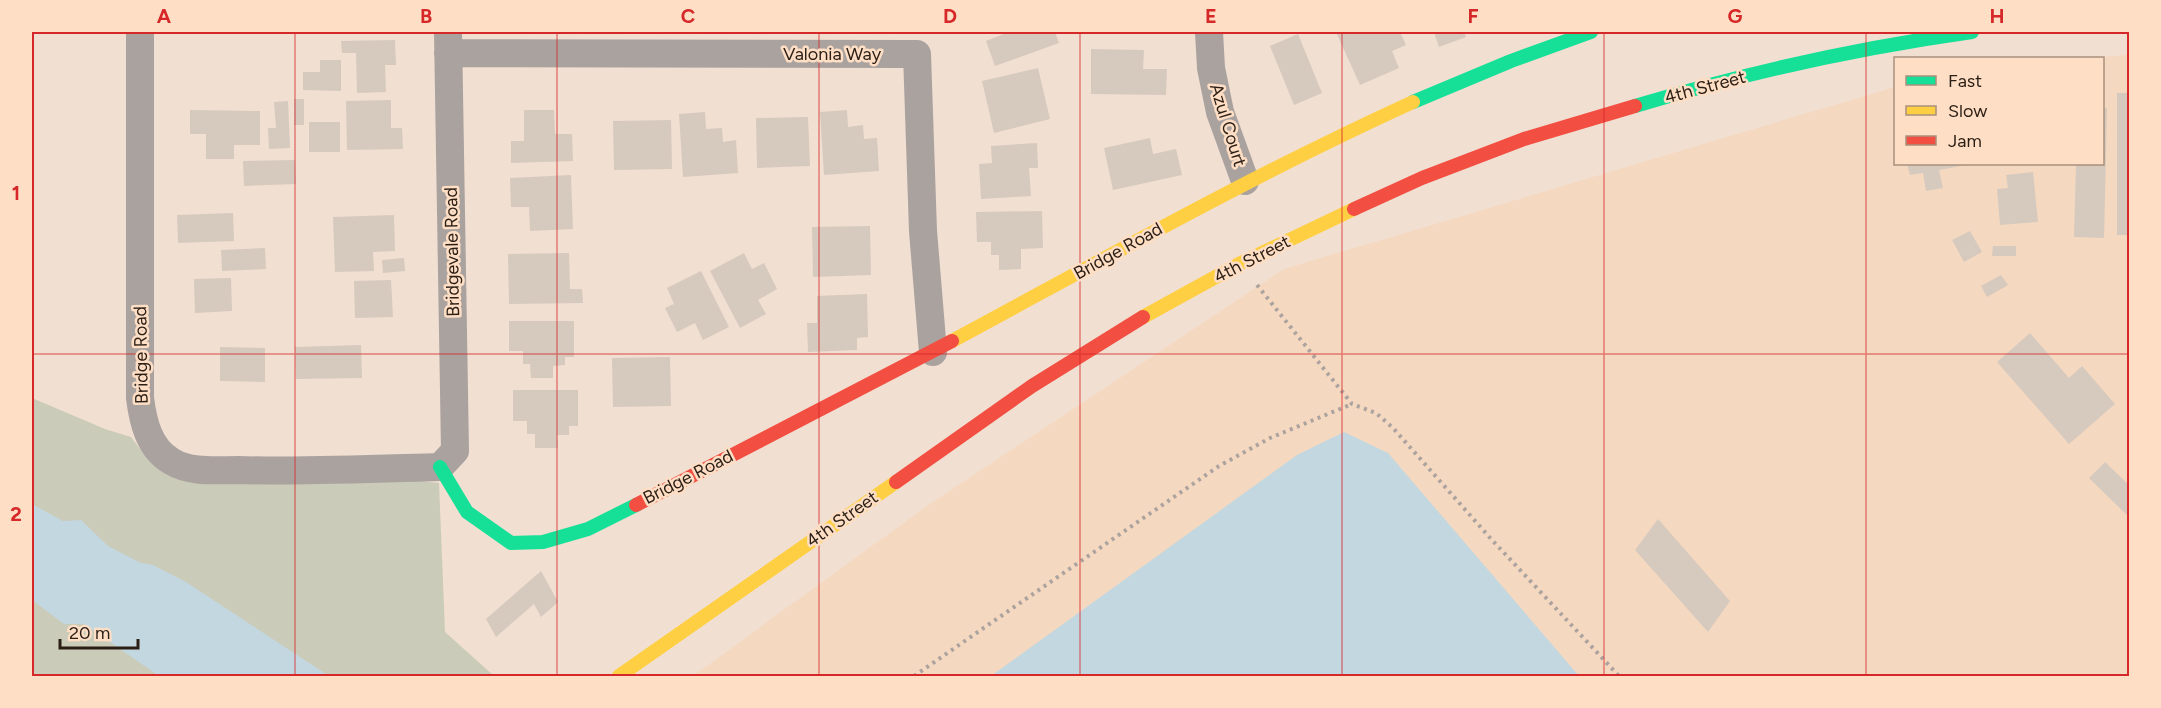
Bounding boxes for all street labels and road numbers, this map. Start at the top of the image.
street label: Valonia Way [783,43,882,65]
street label: 4th Street [1662,66,1748,108]
street label: Azul Court [1205,81,1251,169]
street label: Bridgevale Road [440,187,464,317]
street label: Bridge Road [1070,218,1166,284]
street label: 4th Street [1210,230,1294,288]
street label: Bridge Road [129,306,153,404]
street label: Bridge Road [639,445,737,509]
street label: 4th Street [802,486,882,552]

